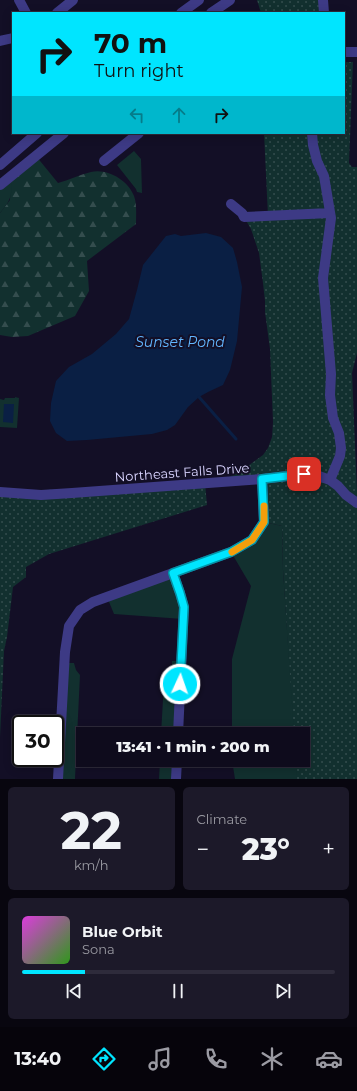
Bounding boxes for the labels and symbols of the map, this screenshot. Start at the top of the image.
water label: Sunset Pond [135,333,225,351]
pin [287,457,321,491]
street label: Northeast Falls Drive [114,459,250,485]
position arrow [159,663,201,705]
speed limit sign: 30 [12,715,64,767]

